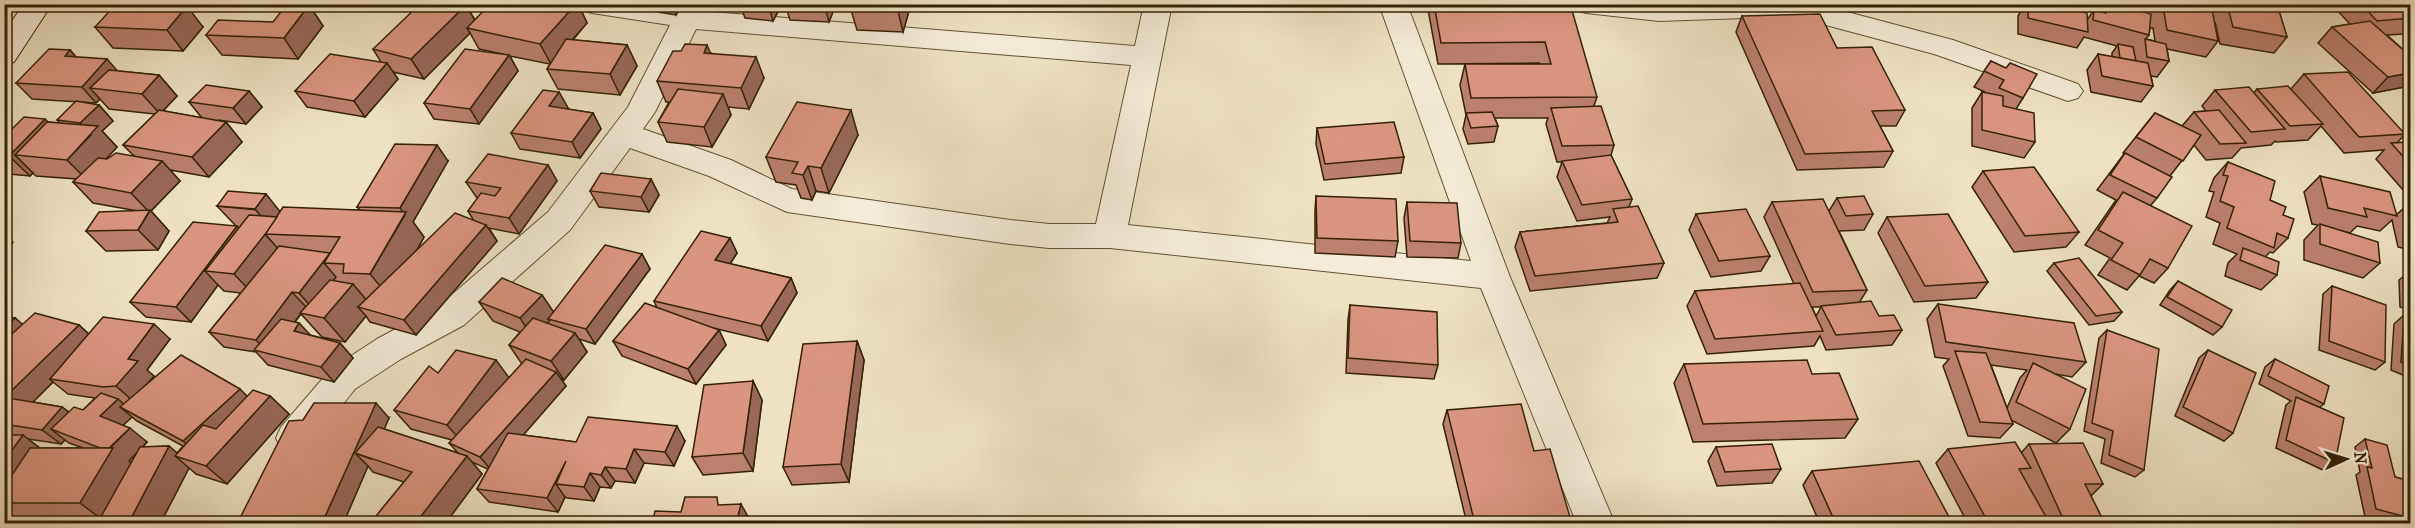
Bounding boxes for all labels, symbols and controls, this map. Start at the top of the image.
north arrow [2316,429,2376,489]
text: N [2351,451,2370,466]

